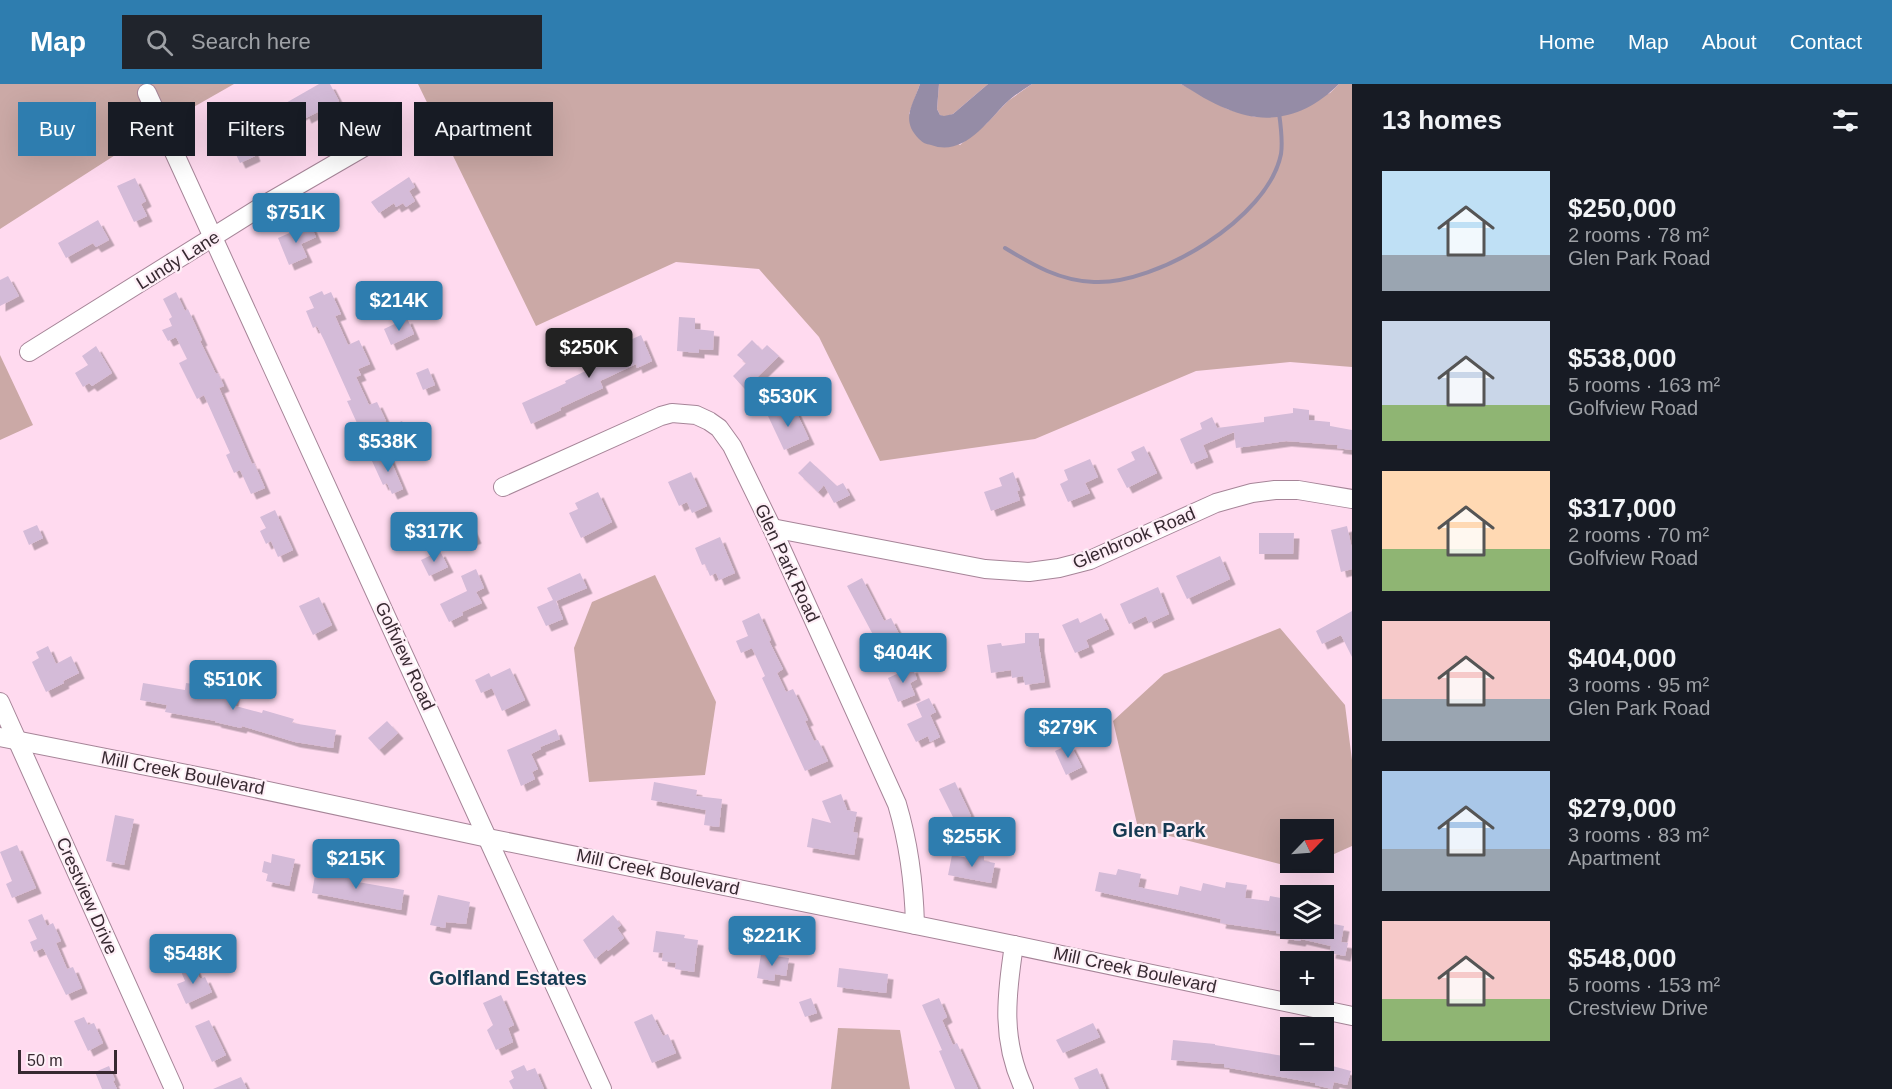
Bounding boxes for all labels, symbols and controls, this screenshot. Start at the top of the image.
search box [122,15,542,69]
text: Map [30,26,86,57]
icon: search [143,26,176,59]
text: Search here [191,29,311,54]
text: Home [1539,30,1595,53]
text: Map [1628,30,1669,53]
text: About [1702,30,1757,53]
text: Contact [1790,30,1862,53]
chip: Buy [18,102,96,156]
chip: Rent [108,102,195,156]
chip: Filters [207,102,306,156]
chip: New [318,102,402,156]
chip: Apartment [414,102,553,156]
icon: filters [1829,104,1862,137]
text: 13 homes [1382,105,1502,135]
pin: $751K [254,193,338,244]
text: $250,000 [1568,193,1676,223]
icon: home [1430,195,1502,267]
text: $751K [267,201,325,223]
text: 2 rooms · 78 m² [1568,224,1709,246]
street label: Lundy Lane [133,227,223,293]
text: Glen Park Road [1568,247,1710,269]
pin: $214K [357,281,441,332]
text: $214K [370,289,428,311]
pin: $250K [547,328,631,379]
text: $250K [560,336,618,358]
text: $538,000 [1568,343,1676,373]
icon: home [1430,345,1502,417]
text: 5 rooms · 163 m² [1568,374,1720,396]
pin: $530K [746,377,830,428]
text: $530K [759,385,817,407]
text: Golfview Road [1568,397,1698,419]
pin: $538K [346,422,430,473]
text: $538K [359,430,417,452]
text: $317,000 [1568,493,1676,523]
icon: home [1430,495,1502,567]
street label: Glen Park Road [751,501,823,625]
street label: Glenbrook Road [1070,503,1198,573]
pin: $317K [392,512,476,563]
text: $317K [405,520,463,542]
text: 2 rooms · 70 m² [1568,524,1709,546]
text: Golfview Road [1568,547,1698,569]
street label: Golfview Road [371,599,439,713]
pin: $404K [861,633,945,684]
text: $404K [874,641,932,663]
text: $404,000 [1568,643,1676,673]
icon: home [1430,645,1502,717]
pin: $510K [191,660,275,711]
text: $510K [204,668,262,690]
text: 3 rooms · 95 m² [1568,674,1709,696]
text: Glen Park Road [1568,697,1710,719]
pin: $279K [1026,708,1110,759]
text: $279K [1039,716,1097,738]
street label: Mill Creek Boulevard [100,747,266,799]
text: $279,000 [1568,793,1676,823]
icon: home [1430,795,1502,867]
pin: $255K [930,817,1014,868]
district label: Glen Park [1112,819,1207,841]
north arrow [1280,819,1334,873]
map controls [1280,819,1334,1071]
text: 3 rooms · 83 m² [1568,824,1709,846]
text: $255K [943,825,1001,847]
street label: Crestview Drive [52,834,122,958]
pin: $215K [314,839,398,890]
street label: Mill Creek Boulevard [575,845,741,899]
text: $215K [327,847,385,869]
text: Apartment [1568,847,1660,869]
button: layers [1280,885,1334,939]
pin: $221K [730,916,814,967]
text: $221K [743,924,801,946]
pin: $548K [151,934,235,985]
text: $548K [164,942,222,964]
street label: Mill Creek Boulevard [1052,943,1218,997]
text: $548,000 [1568,943,1676,973]
icon: home [1430,945,1502,1017]
button: + [1280,951,1334,1005]
district label: Golfland Estates [429,967,587,989]
text: 5 rooms · 153 m² [1568,974,1720,996]
text: Crestview Drive [1568,997,1708,1019]
button: − [1280,1017,1334,1071]
scale bar [18,1047,117,1074]
text: 50 m [27,1052,63,1069]

